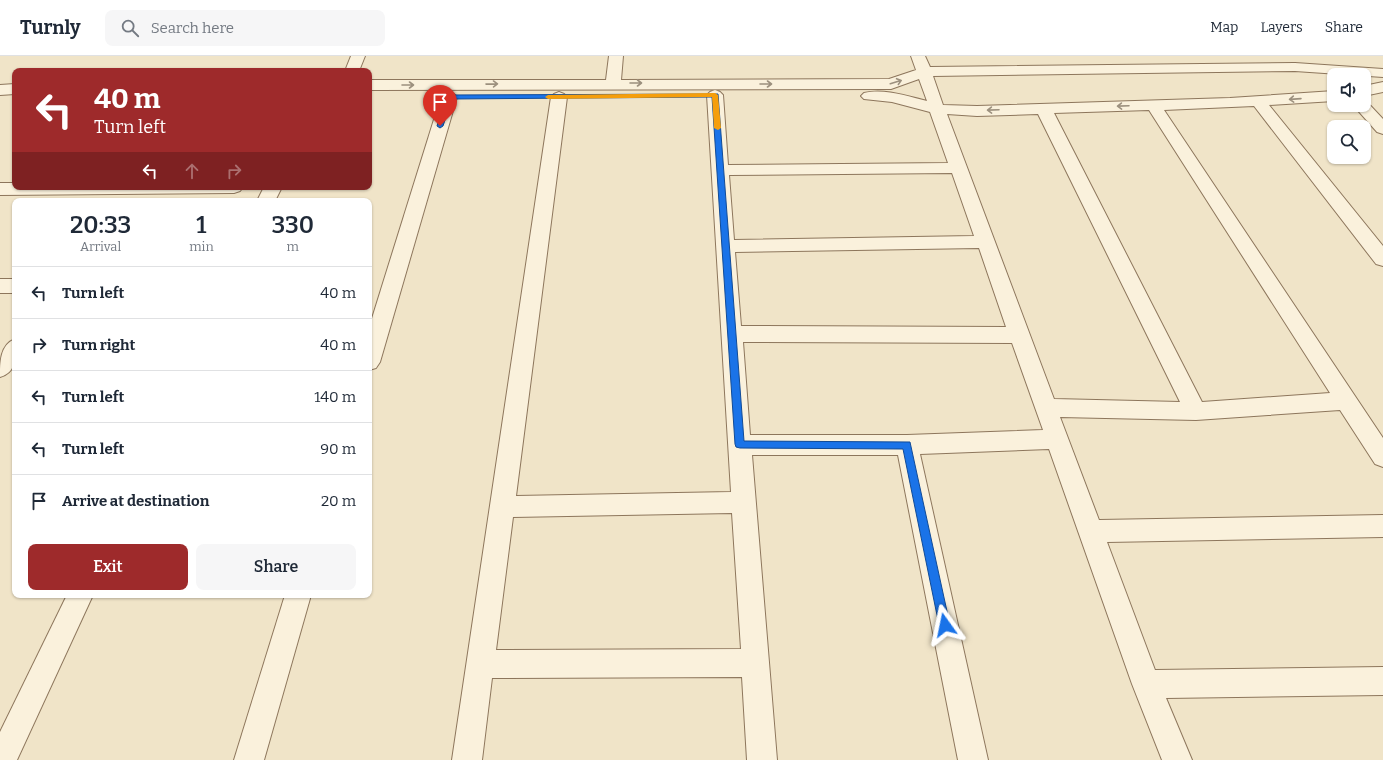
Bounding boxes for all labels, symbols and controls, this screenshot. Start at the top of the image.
search box [105,10,385,46]
text: Turnly [20,16,81,39]
icon: search [119,17,141,39]
text: Search here [151,19,234,37]
text: Map [1210,19,1238,36]
text: Layers [1260,19,1303,36]
text: Share [1325,19,1363,36]
map controls [1327,68,1371,164]
button: sound [1327,68,1371,112]
one-way arrow [889,78,902,85]
one-way arrow [629,79,642,87]
one-way arrow [485,80,498,88]
one-way arrow [759,80,772,88]
one-way arrow [401,81,414,89]
text: 40 m [94,82,161,115]
icon: left [28,84,80,136]
pin [423,85,457,126]
icon: arrive [429,91,451,113]
one-way arrow [1289,95,1302,102]
one-way arrow [1117,102,1130,110]
one-way arrow [987,106,1000,114]
text: Turn left [94,116,166,138]
button: search [1327,120,1371,164]
icon: left [139,160,161,182]
icon: ahead [181,160,203,182]
icon: right [223,160,245,182]
text: 20:33 [70,211,131,239]
text: 1 [196,211,206,239]
text: 330 [272,211,314,239]
text: Arrival [80,239,121,254]
text: min [189,239,214,254]
text: m [287,239,299,254]
icon: left [28,282,50,304]
text: Turn left [62,284,124,302]
text: 40 m [320,284,356,302]
icon: right [28,334,50,356]
text: Turn right [62,336,135,354]
text: 40 m [320,336,356,354]
icon: left [28,386,50,408]
text: Turn left [62,388,124,406]
text: 140 m [314,388,356,406]
icon: left [28,438,50,460]
text: Turn left [62,440,124,458]
text: 90 m [320,440,356,458]
icon: arrive [28,490,50,512]
text: Arrive at destination [62,492,209,510]
text: 20 m [321,492,356,510]
button: Exit [28,544,188,590]
button: Share [196,544,356,590]
position arrow [924,604,966,646]

